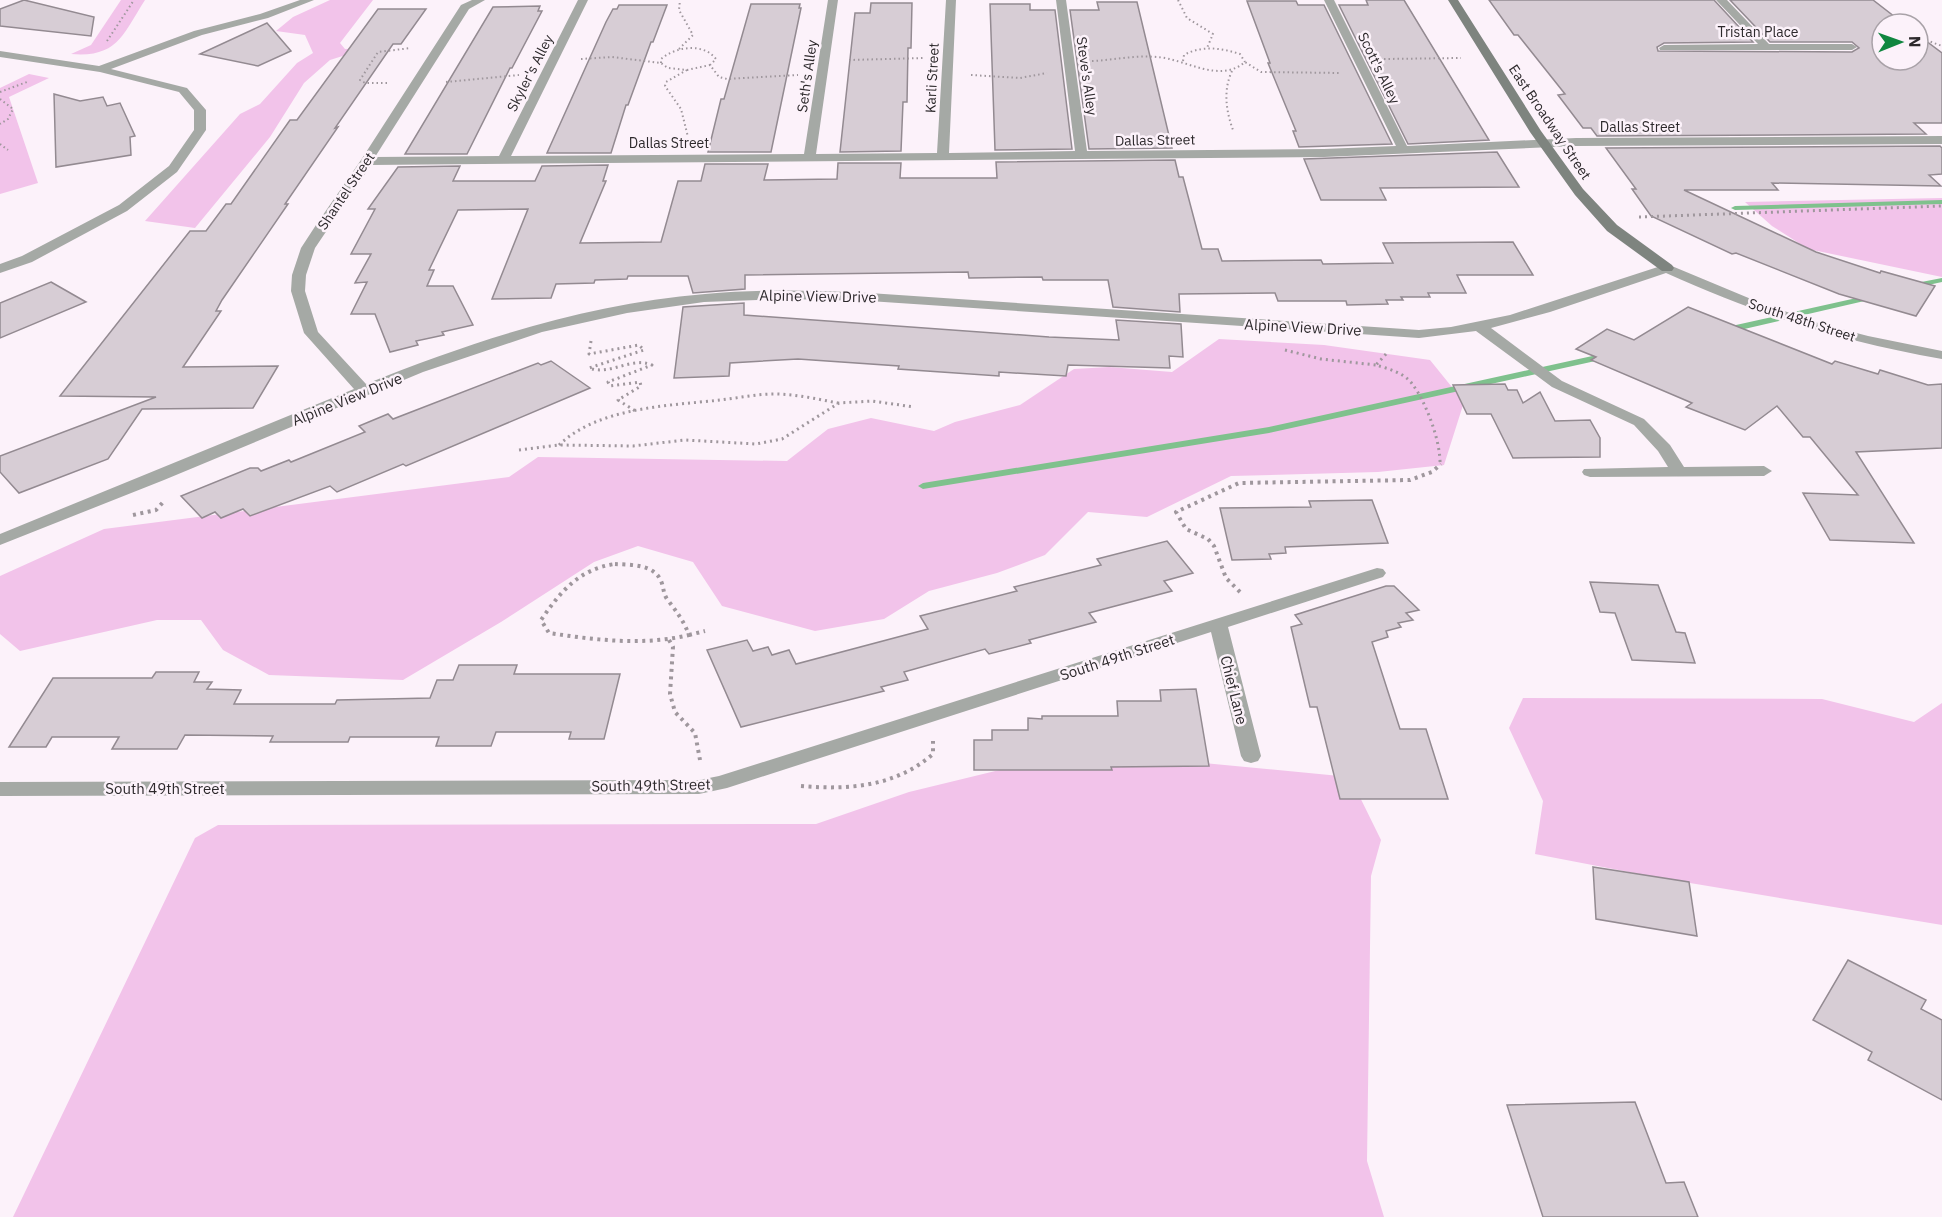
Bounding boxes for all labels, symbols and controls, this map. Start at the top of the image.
north arrow [1870,12,1930,72]
street label: Tristan Place [1718,23,1799,41]
street label: Scott's Alley [1354,29,1404,107]
street label: Skyler's Alley [503,31,557,115]
street label: Steve's Alley [1073,35,1101,117]
text: N [1905,36,1925,48]
street label: Seth's Alley [793,39,821,113]
street label: Karli Street [921,42,943,114]
street label: East Broadway Street [1505,61,1595,183]
street label: Dallas Street [1600,118,1680,136]
street label: Dallas Street [1115,130,1195,150]
street label: Dallas Street [629,134,709,152]
street label: Shantel Street [313,149,379,233]
street label: Alpine View Drive [759,285,877,307]
street label: South 48th Street [1746,294,1858,346]
street label: Alpine View Drive [1244,314,1362,340]
street label: Alpine View Drive [289,368,405,430]
street label: South 49th Street [1057,630,1177,684]
street label: Chief Lane [1216,653,1252,727]
street label: South 49th Street [591,774,711,796]
street label: South 49th Street [105,779,225,798]

